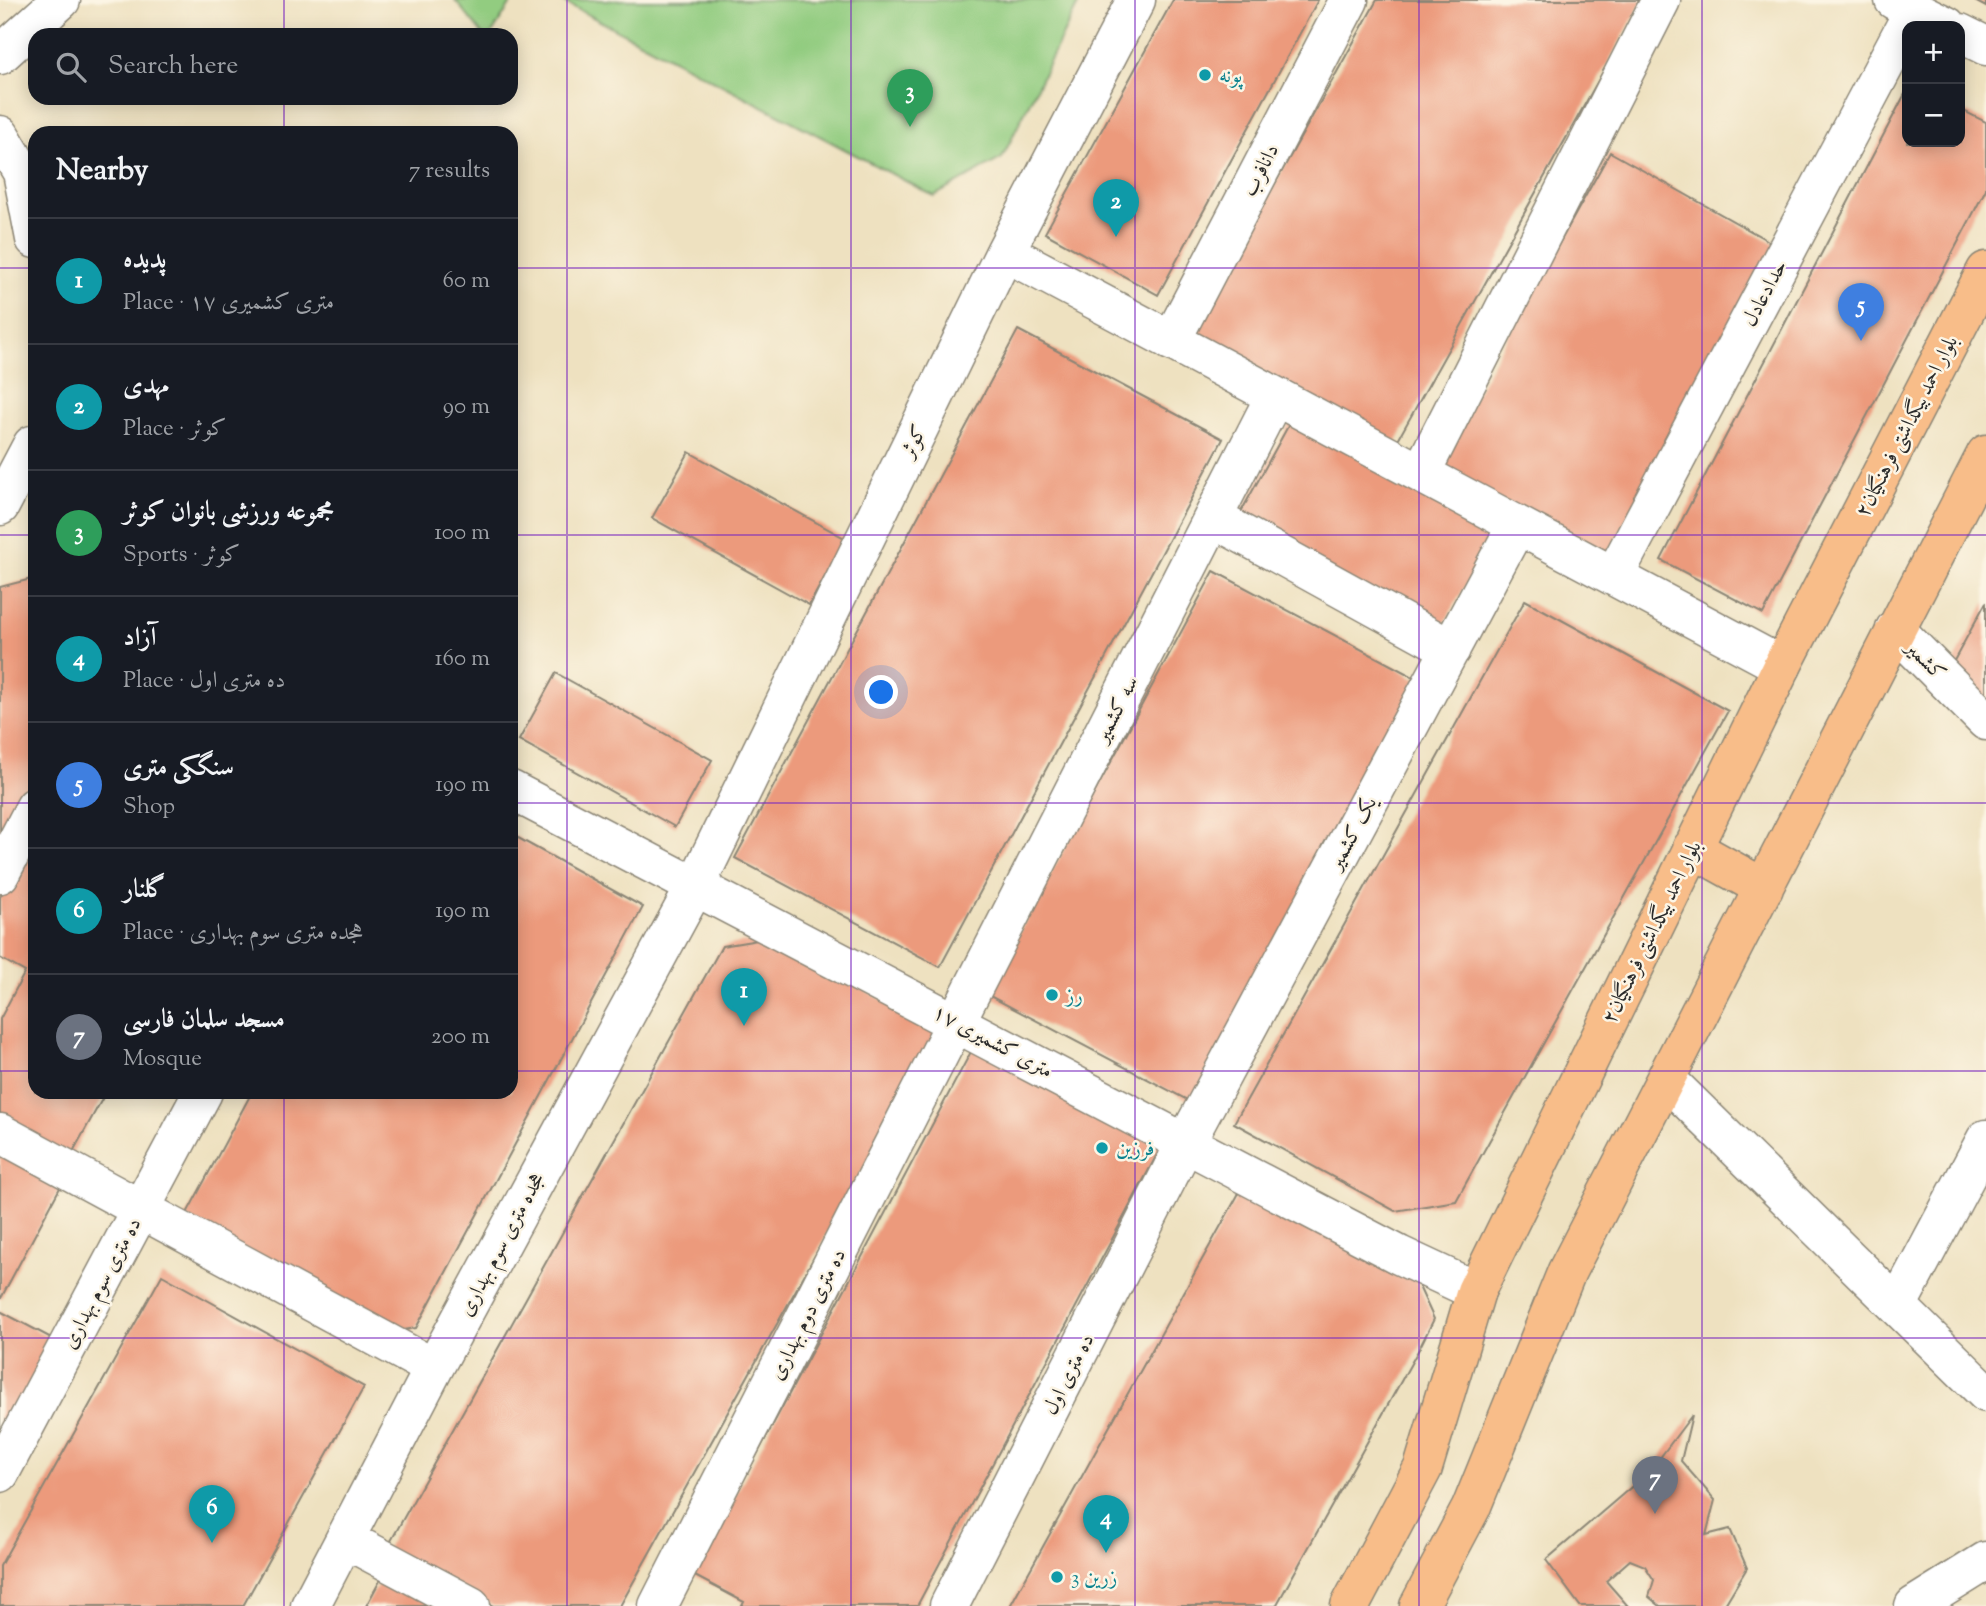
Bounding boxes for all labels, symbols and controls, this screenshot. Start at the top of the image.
map controls [1902,21,1965,147]
button: + [1902,21,1965,84]
search box [28,28,518,105]
icon: search [52,48,90,86]
text: Search here [108,48,238,85]
place label: پونه [1219,62,1243,92]
marker: پونه [1197,67,1213,83]
pin: 3 [887,69,933,127]
button: − [1902,84,1965,147]
street label: دانافرب [1236,139,1288,203]
text: Nearby [56,150,148,193]
text: 7 results [409,155,490,188]
pin: 2 [1093,179,1139,237]
text: پدیده [123,242,166,279]
street label: حدادعادل [1736,255,1796,333]
text: 1 [75,265,83,298]
text: 60 m [442,265,490,298]
pin: 5 [1838,283,1884,341]
text: Place · ۱۷ متری کشمیری [123,287,334,320]
street label: بلوار احمد بیگداشتی فرهنگیان۲ [1849,331,1967,523]
text: مهدی [123,368,169,405]
text: 2 [74,391,84,424]
text: 90 m [443,391,490,424]
text: Place · کوثر [123,413,226,446]
street label: کوثر [893,420,936,465]
text: مجموعه ورزشی بانوان کوثر [123,494,334,531]
text: 3 [74,517,84,550]
text: 100 m [434,517,490,550]
text: Sports · کوثر [123,539,240,572]
text: آزاد [123,620,156,657]
street label: کشمیر [1896,633,1952,689]
text: 4 [73,643,85,676]
text: 160 m [435,643,490,676]
text: Place · ده متری اول [123,665,285,698]
street label: سه کشمیر [1087,671,1147,750]
your location [864,675,898,709]
text: سنگکی متری [123,750,234,787]
text: 5 [75,769,83,802]
text: 190 m [435,769,490,802]
text: Shop [123,791,175,824]
street label: یک کشمیر [1321,791,1386,878]
street label: بلوار احمد بیگداشتی فرهنگیان۲ [1595,836,1710,1029]
text: گلنار [123,872,166,909]
text: 6 [73,895,85,928]
text: 190 m [435,895,490,928]
text: Place · هجده متری سوم بهداری [123,917,364,950]
pin: 1 [721,968,767,1026]
place label: رز [1064,982,1083,1012]
marker: رز [1044,987,1060,1003]
street label: ۱۷ متری کشمیری [927,998,1058,1087]
text: مسجد سلمان فارسی [123,1002,285,1039]
text: 7 [73,1021,85,1054]
text: 200 m [431,1021,490,1054]
text: Mosque [123,1043,202,1076]
place label: فرزین [1116,1135,1154,1165]
marker: فرزین [1094,1140,1110,1156]
street label: هجده متری سوم بهداری [452,1168,554,1323]
street label: ده متری سوم بهداری [55,1213,151,1355]
street label: ده متری دوم بهداری [763,1244,856,1386]
street label: ده متری اول [1037,1329,1103,1421]
pin: 7 [1632,1456,1678,1514]
pin: 6 [189,1485,235,1543]
pin: 4 [1083,1495,1129,1553]
place label: زرین 3 [1071,1564,1117,1594]
marker: زرین 3 [1049,1569,1065,1585]

